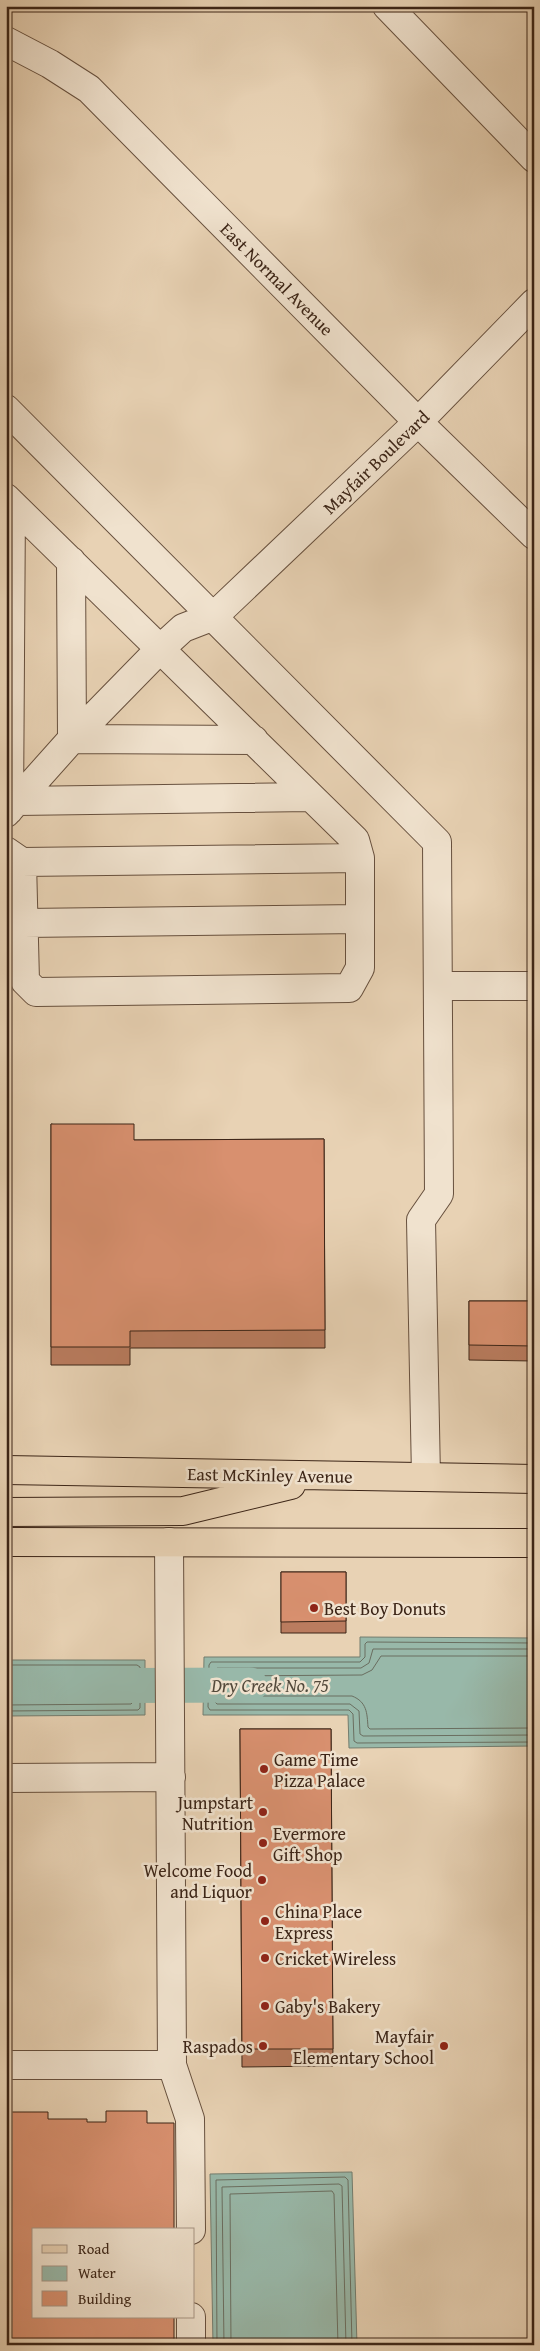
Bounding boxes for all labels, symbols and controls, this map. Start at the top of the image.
street label: East Normal Avenue [214,216,340,342]
street label: Mayfair Boulevard [316,404,436,520]
street label: East McKinley Avenue [187,1460,353,1490]
place label: Best Boy Donuts [324,1595,446,1622]
marker: Best Boy Donuts [308,1602,320,1614]
water label: Dry Creek No. 75 [210,1671,329,1699]
place label: Game Time Pizza Palace [274,1746,365,1794]
marker: Game Time Pizza Palace [258,1763,270,1775]
place label: Jumpstart Nutrition [175,1789,254,1837]
marker: Jumpstart Nutrition [257,1806,269,1818]
place label: Evermore Gift Shop [273,1820,346,1868]
marker: Evermore Gift Shop [257,1837,269,1849]
place label: Welcome Food and Liquor [144,1857,253,1905]
marker: Welcome Food and Liquor [256,1874,268,1886]
place label: China Place Express [275,1898,362,1946]
marker: China Place Express [259,1915,271,1927]
place label: Cricket Wireless [275,1945,396,1972]
marker: Cricket Wireless [259,1952,271,1964]
place label: Gaby's Bakery [275,1993,380,2020]
marker: Gaby's Bakery [259,2000,271,2012]
place label: Mayfair Elementary School [293,2023,435,2071]
place label: Raspados [183,2033,253,2060]
marker: Raspados [257,2040,269,2052]
marker: Mayfair Elementary School [438,2040,450,2052]
legend [32,2228,195,2318]
text: Road [78,2238,109,2259]
text: Water [78,2262,116,2283]
text: Building [78,2288,132,2309]

